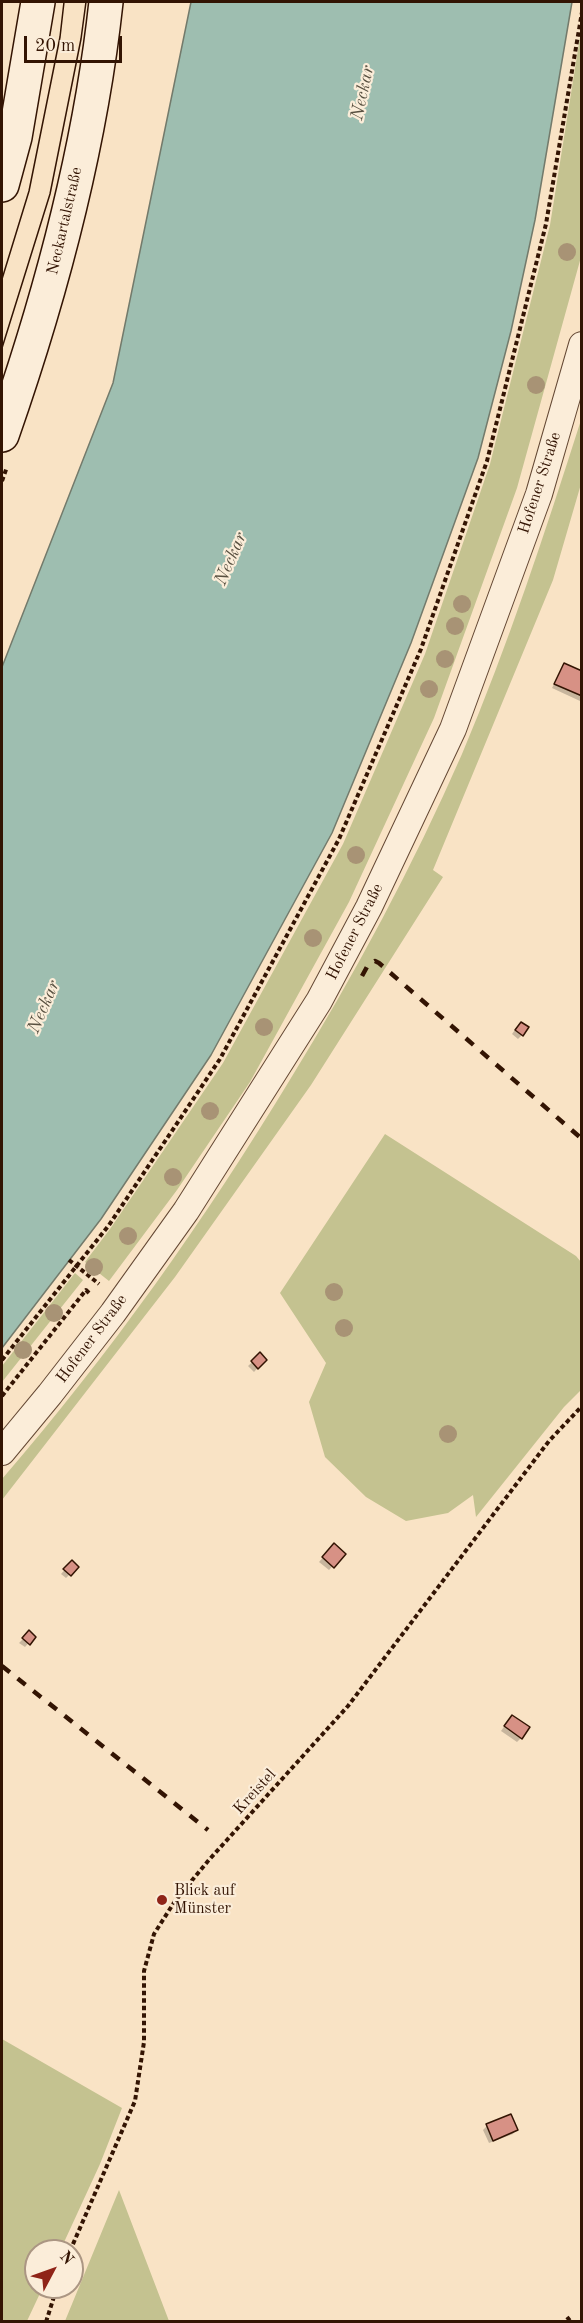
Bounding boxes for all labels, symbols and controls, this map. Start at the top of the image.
scale bar [27,24,124,62]
text: 20 m [35,37,75,55]
water label: Neckar [347,64,379,122]
street label: Neckartalstraße [43,165,87,277]
street label: Hofener Straße [514,430,566,536]
water label: Neckar [210,529,252,589]
street label: Hofener Straße [322,880,388,984]
water label: Neckar [23,977,65,1037]
street label: Hofener Straße [52,1291,132,1387]
street label: Kreistel [230,1765,280,1819]
place label: Blick auf Münster [174,1881,235,1919]
marker: Blick auf Münster [155,1893,169,1907]
north arrow [24,2239,84,2299]
text: N [56,2249,76,2268]

